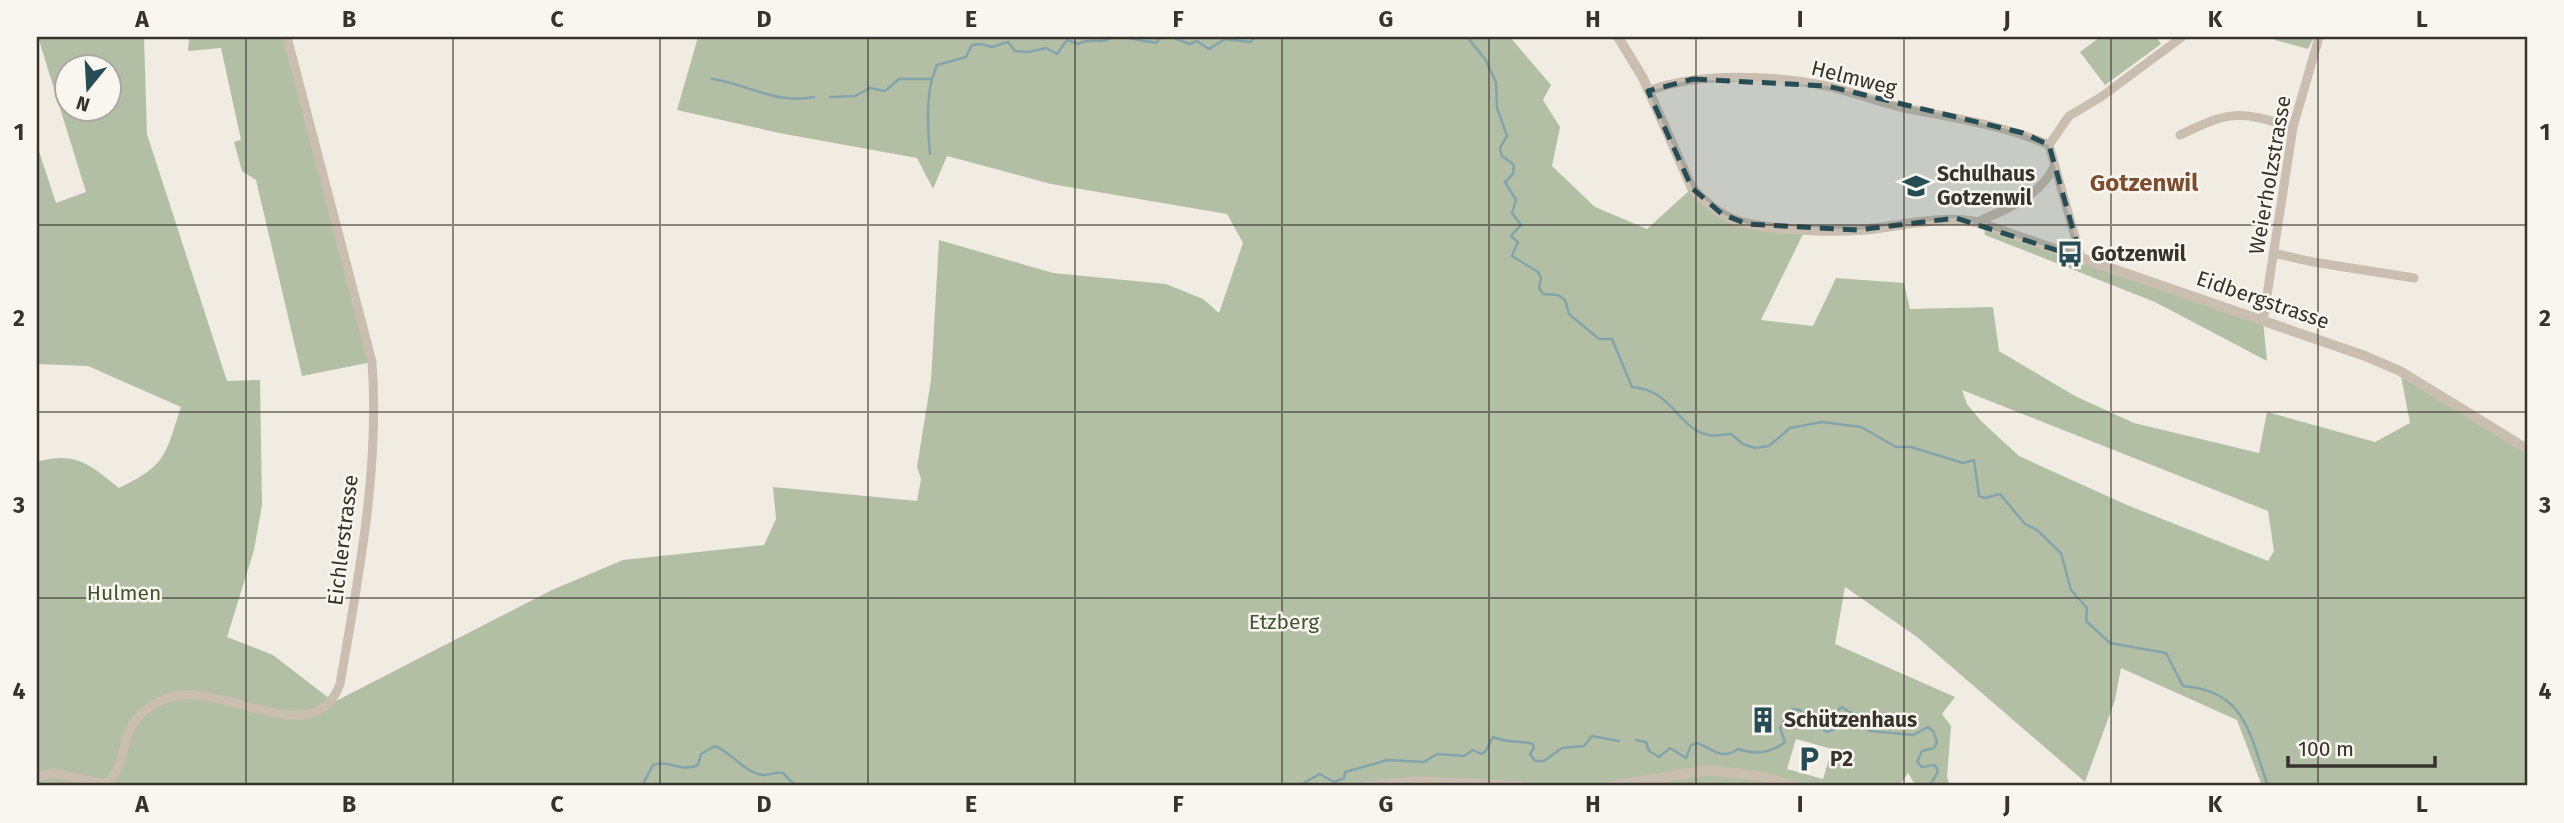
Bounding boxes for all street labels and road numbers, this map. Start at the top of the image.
street label: Helmweg [1809,55,1900,101]
street label: Weierholzstrasse [2243,94,2297,256]
street label: Eidbergstrasse [2193,265,2333,335]
street label: Eichlerstrasse [322,473,364,607]

